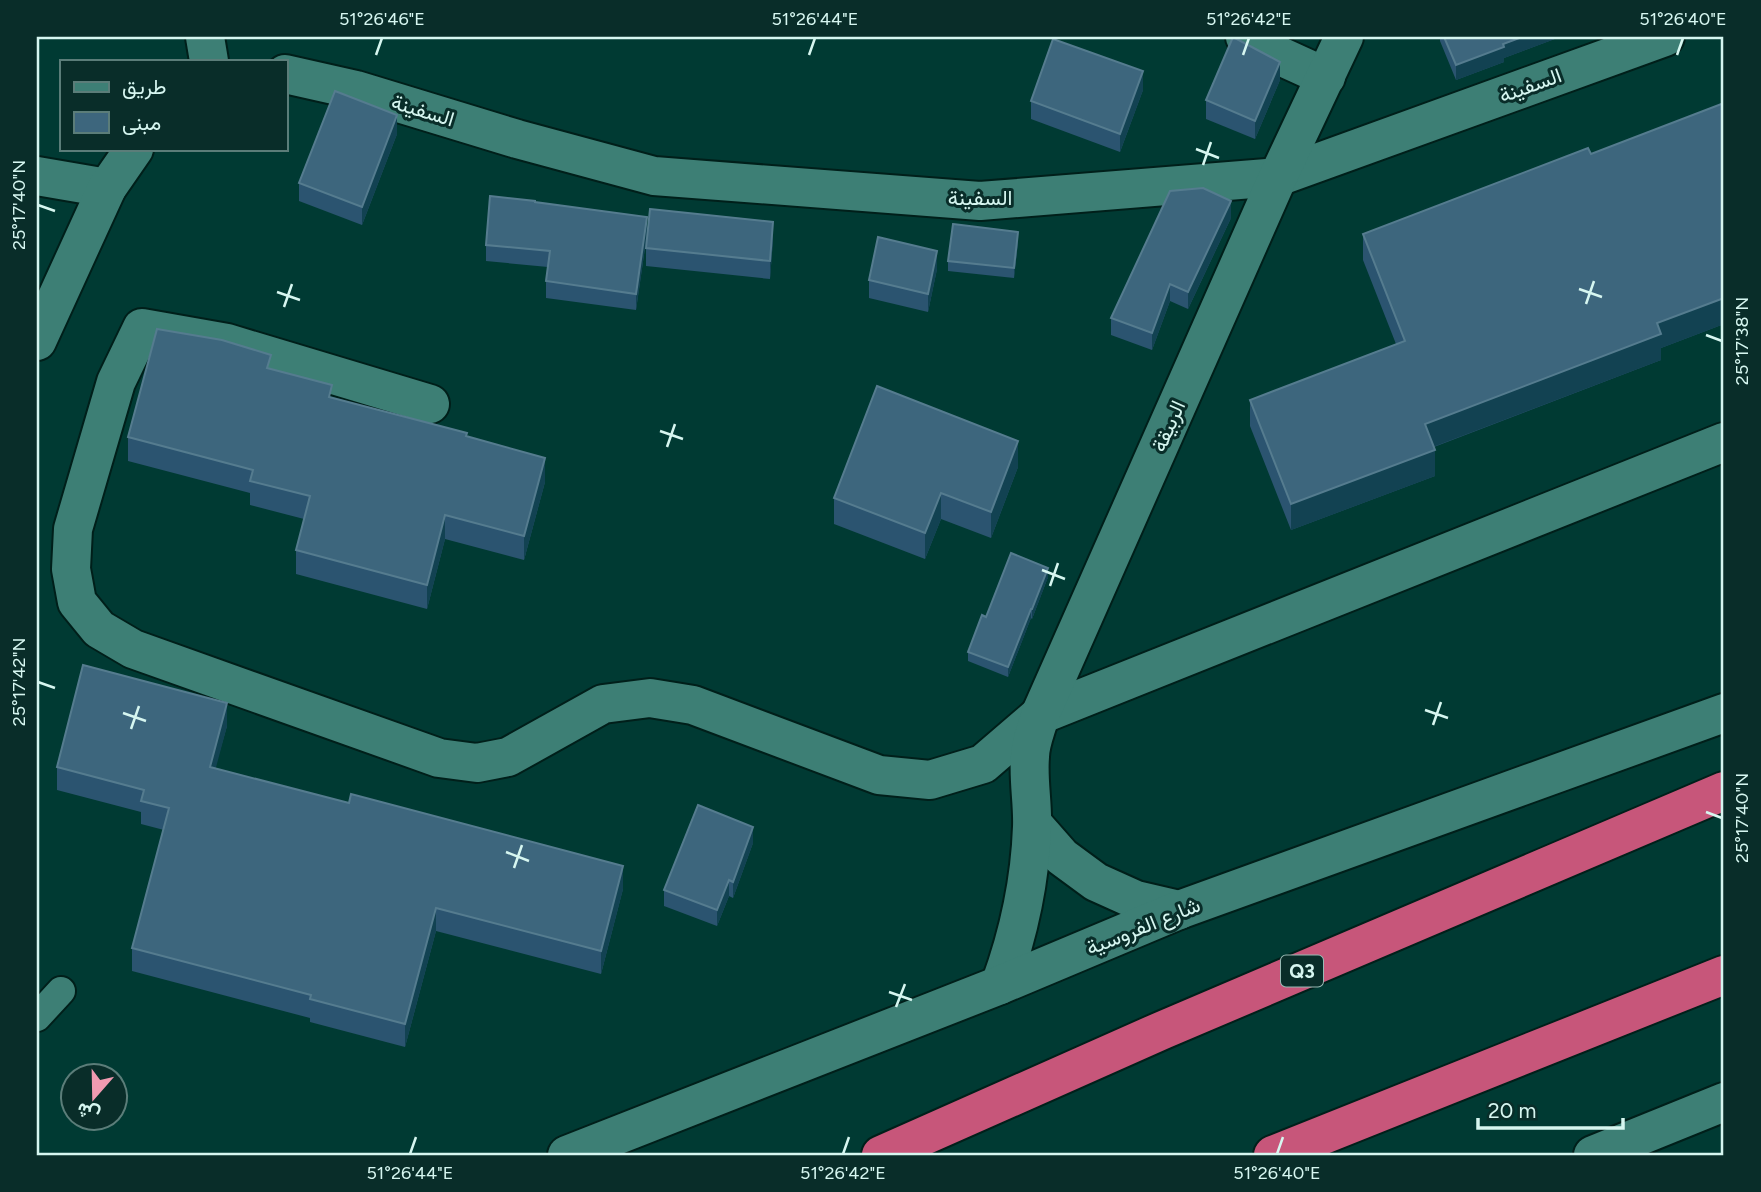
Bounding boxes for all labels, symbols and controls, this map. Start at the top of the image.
text: 51°26'46"E [339,8,425,30]
text: 51°26'44"E [771,8,859,30]
text: 51°26'42"E [1206,8,1292,30]
text: 51°26'40"E [1639,8,1727,30]
legend [60,60,287,150]
street label: السفينة [1495,62,1565,108]
text: طريق [122,74,167,100]
street label: السفينة [388,89,458,131]
text: مبنى [122,110,161,135]
text: 25°17'40"N [8,160,30,250]
street label: السفينة [948,185,1012,210]
text: 25°17'38"N [1731,297,1753,385]
street label: الربيقة [1146,396,1191,456]
text: 25°17'42"N [8,638,30,726]
text: 25°17'40"N [1731,773,1753,863]
street label: شارع الفروسية [1082,892,1205,962]
road number: Q3 [1281,956,1323,987]
north arrow [60,1062,130,1132]
scale bar [1478,1087,1623,1131]
text: ش [74,1098,103,1127]
text: 20 m [1488,1098,1536,1123]
text: 51°26'44"E [366,1162,454,1184]
text: 51°26'42"E [800,1162,886,1184]
text: 51°26'40"E [1233,1162,1321,1184]

